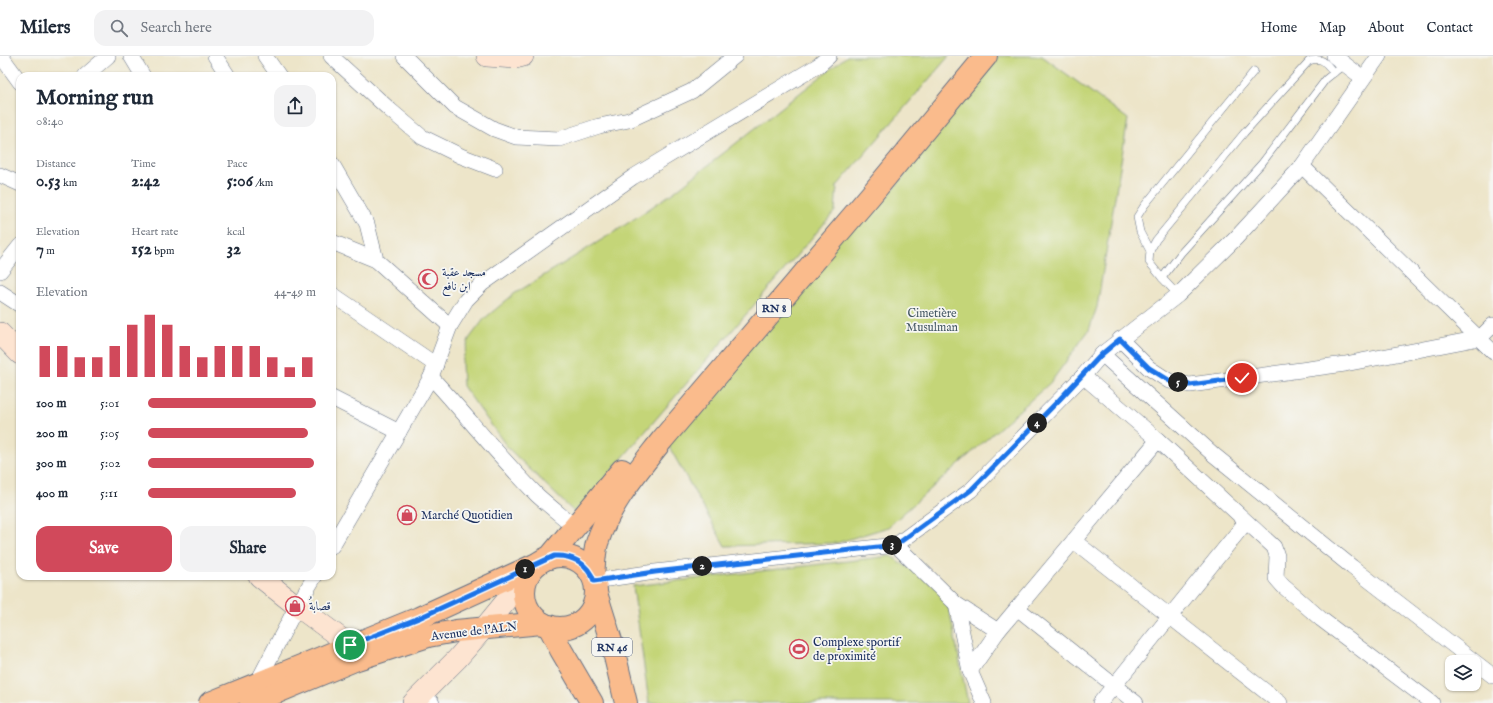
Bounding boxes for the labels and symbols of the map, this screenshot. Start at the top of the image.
place label: مسجد عقبة ابن نافع [442,265,486,297]
mosque icon: مسجد عقبة ابن نافع [417,268,439,290]
road number: RN 8 [757,299,791,317]
park label: Cimetière Musulman [906,306,959,335]
pin [1225,361,1259,395]
pin: 5 [1168,372,1188,392]
pin: 4 [1027,413,1047,433]
shop icon: Marché Quotidien [396,504,418,526]
place label: Marché Quotidien [421,508,513,523]
pin: 3 [882,535,902,555]
pin: 2 [692,556,712,576]
pin: 1 [515,559,535,579]
shop icon: قصابةُ [284,595,306,617]
place label: قصابةُ [308,596,331,614]
street label: Avenue de l'ALN [429,619,519,644]
pin [333,628,367,662]
place label: Complexe sportif de proximité [813,635,902,665]
road number: RN 46 [592,638,632,656]
sports icon: Complexe sportif de proximité [788,638,810,660]

